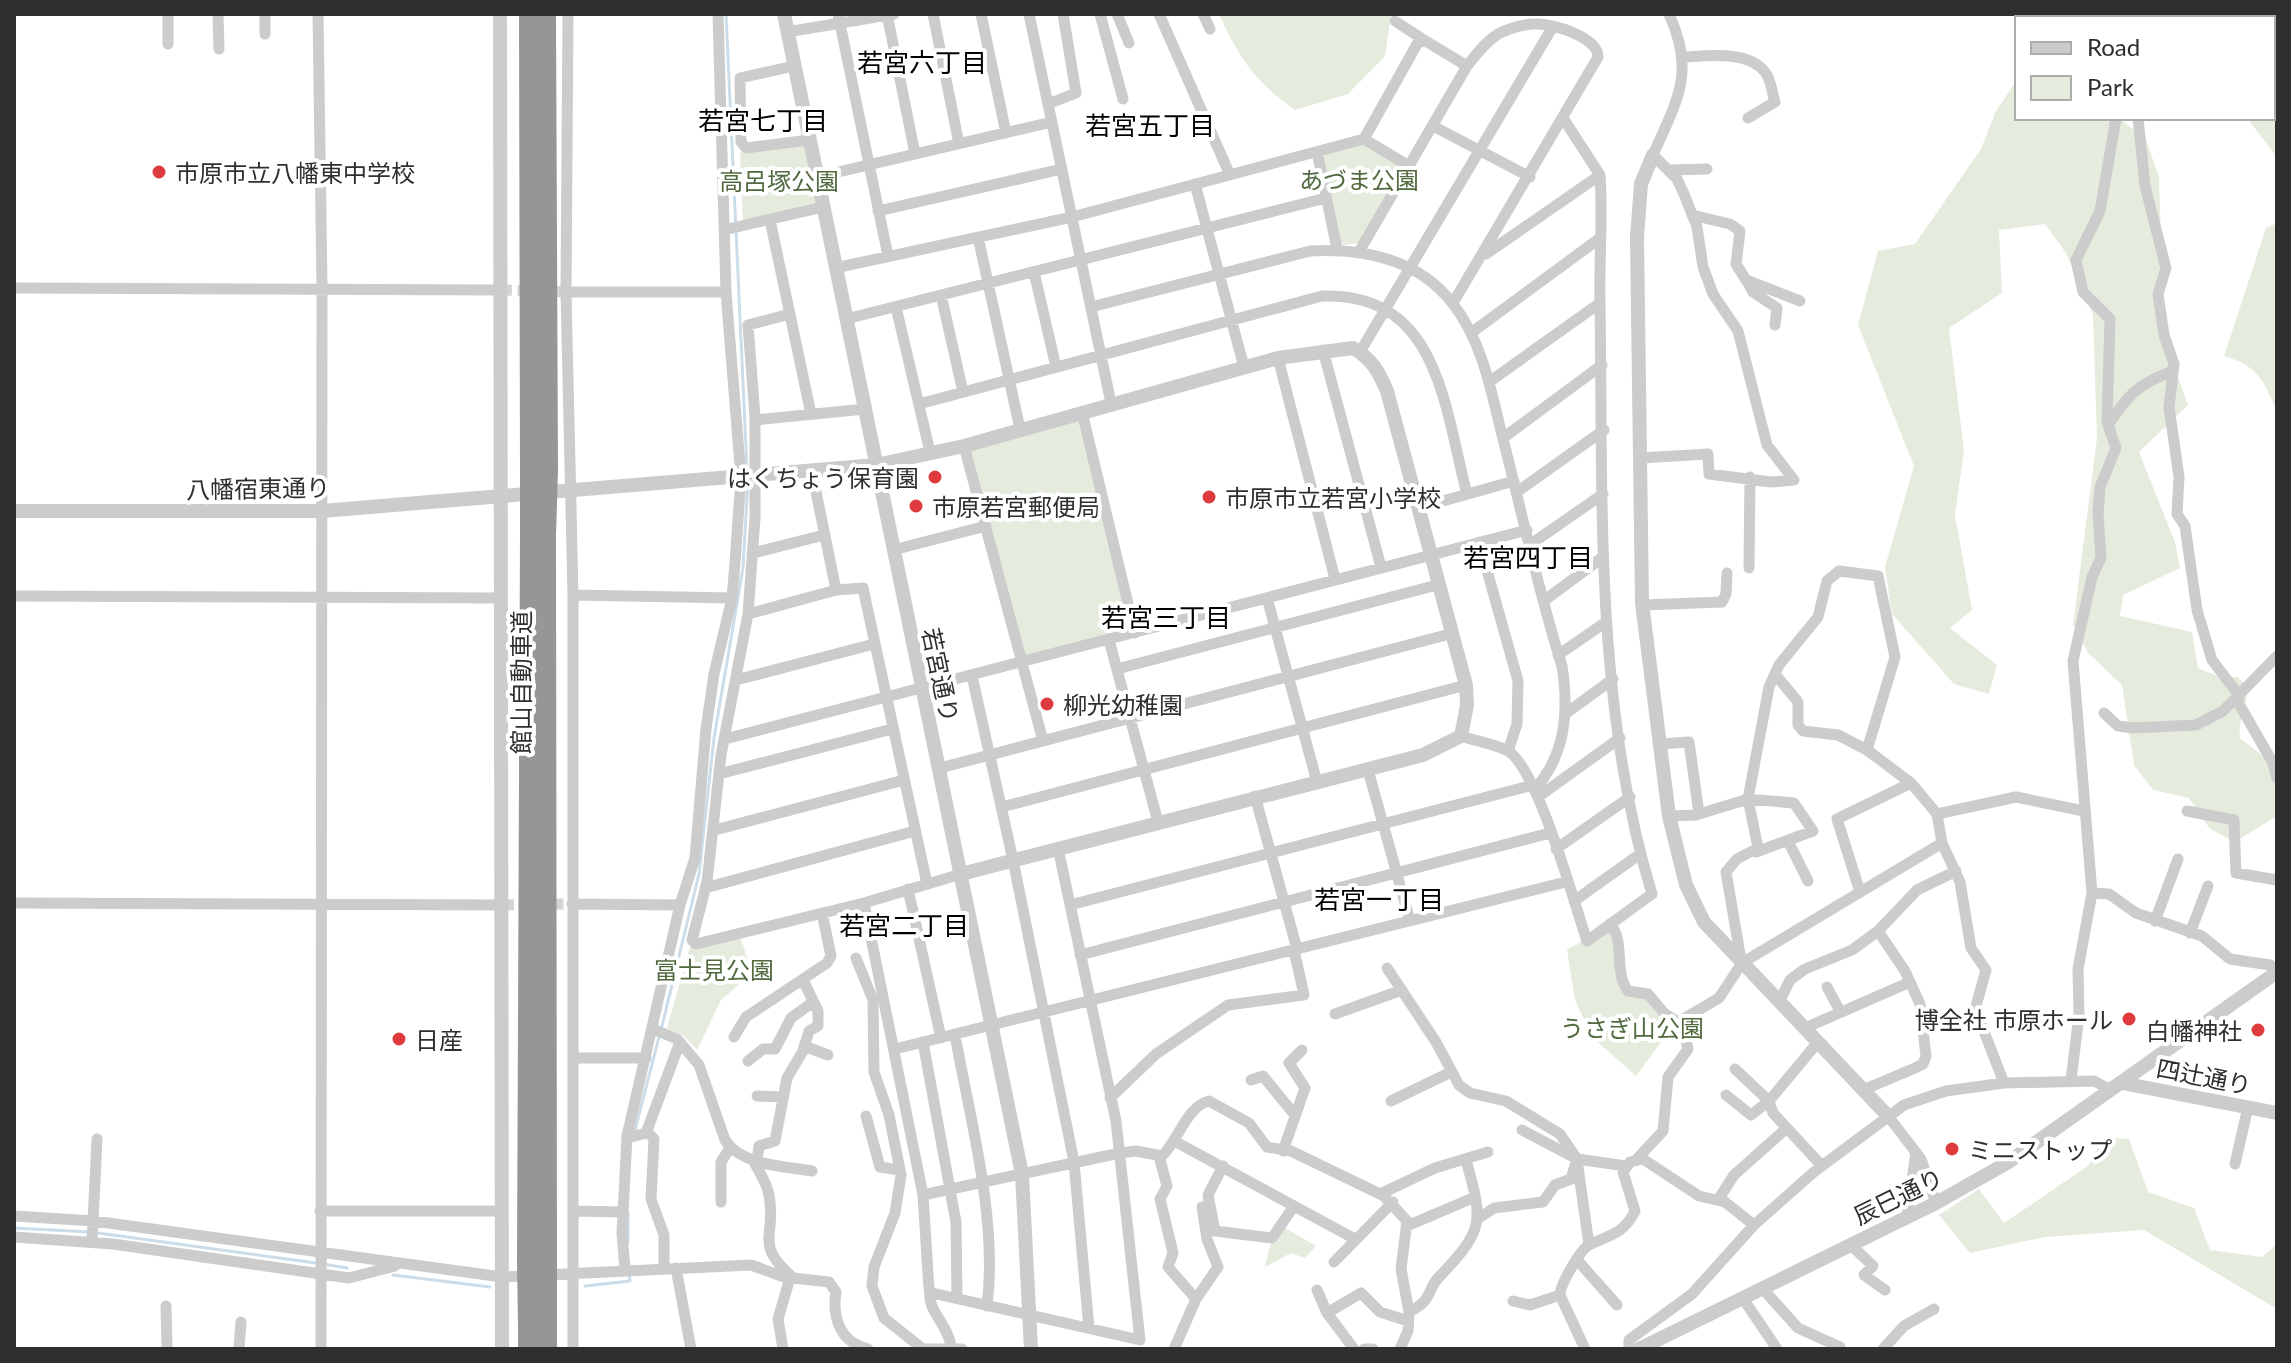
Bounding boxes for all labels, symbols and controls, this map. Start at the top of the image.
legend [2015,16,2275,120]
text: Road [2087,32,2140,61]
district label: 若宮六丁目 [857,46,987,78]
text: Park [2087,72,2135,101]
district label: 若宮七丁目 [698,104,828,136]
district label: 若宮五丁目 [1085,109,1215,141]
place label: 市原市立八幡東中学校 [175,158,415,187]
marker: 市原市立八幡東中学校 [150,163,168,181]
park label: あづま公園 [1299,165,1419,194]
park label: 高呂塚公園 [719,166,839,195]
place label: はくちょう保育園 [727,463,919,492]
marker: はくちょう保育園 [926,468,944,486]
street label: 八幡宿東通り [186,472,330,504]
place label: 市原市立若宮小学校 [1225,483,1441,512]
marker: 市原市立若宮小学校 [1200,488,1218,506]
place label: 市原若宮郵便局 [932,492,1100,521]
marker: 市原若宮郵便局 [907,497,925,515]
district label: 若宮四丁目 [1463,541,1593,573]
district label: 若宮三丁目 [1101,601,1231,633]
street label: 館山自動車道 [506,610,535,754]
street label: 若宮通り [917,625,965,725]
place label: 柳光幼稚園 [1063,690,1183,719]
marker: 柳光幼稚園 [1038,695,1056,713]
district label: 若宮一丁目 [1314,883,1444,915]
district label: 若宮二丁目 [839,909,969,941]
park label: 富士見公園 [654,955,774,984]
place label: 博全社 市原ホール [1915,1005,2113,1034]
marker: 博全社 市原ホール [2120,1010,2138,1028]
park label: うさぎ山公園 [1560,1013,1704,1042]
place label: 白幡神社 [2146,1016,2242,1045]
marker: 白幡神社 [2249,1021,2267,1039]
place label: 日産 [415,1025,463,1054]
marker: 日産 [390,1030,408,1048]
street label: 四辻通り [2154,1053,2254,1099]
place label: ミニストップ [1968,1135,2112,1164]
marker: ミニストップ [1943,1140,1961,1158]
street label: 辰巳通り [1849,1162,1947,1230]

